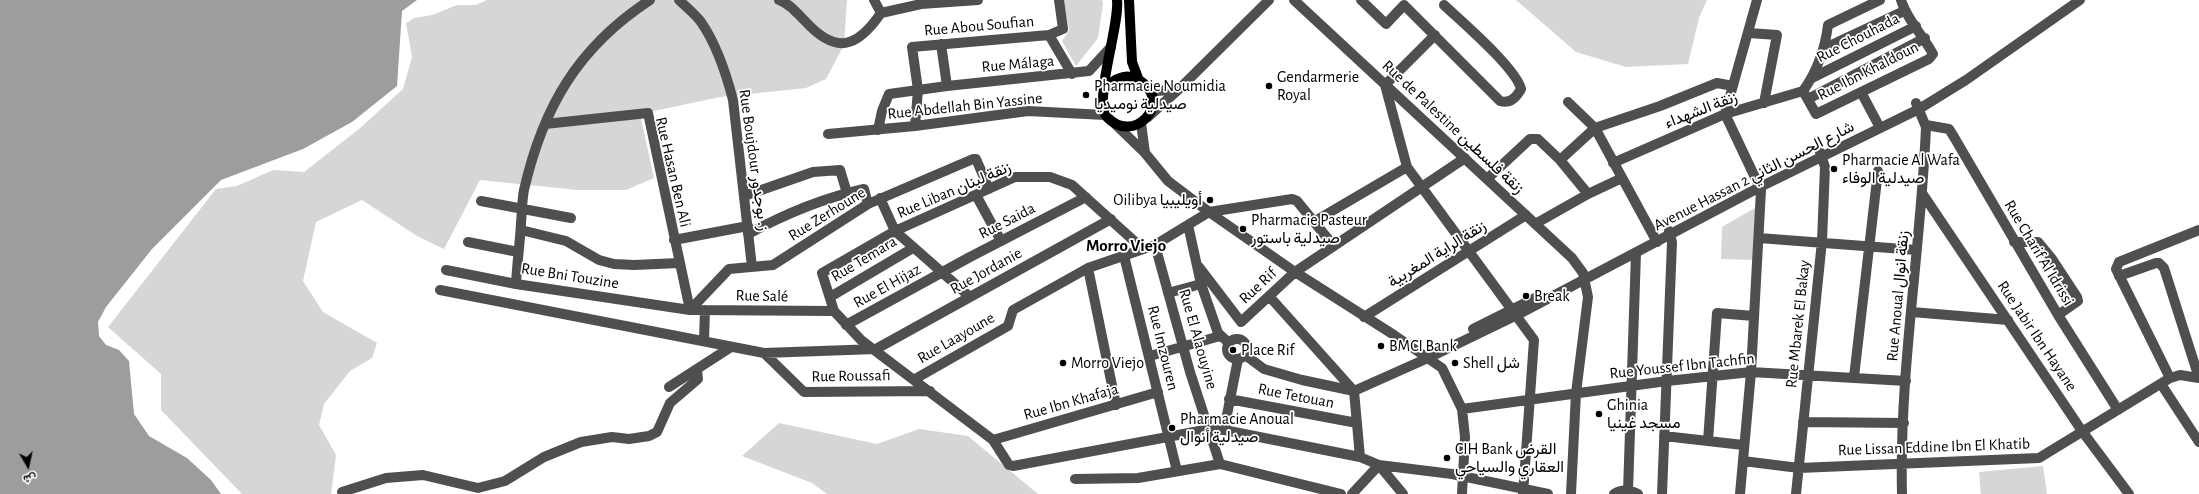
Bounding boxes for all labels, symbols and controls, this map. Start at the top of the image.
street label: Rue Chouhada [1813,9,1903,67]
street label: Rue Abou Soufian [923,12,1035,40]
street label: Rue Ibn Khaldoun [1814,37,1922,105]
street label: Rue Málaga [981,51,1055,77]
street label: Rue de Palestine زنقة فلسطين [1378,56,1528,198]
place label: Gendarmerie Royal [1277,67,1359,105]
place label: Pharmacie Noumidia صيدلية نوميديا [1094,76,1226,114]
marker: Gendarmerie Royal [1264,81,1274,91]
street label: زنقة الشهداء [1662,87,1740,133]
street label: Rue Boujdour ز. بوجدور [735,88,773,232]
street label: Rue Abdellah Bin Yassine [887,88,1043,124]
marker: Pharmacie Noumidia صيدلية نوميديا [1081,90,1091,100]
street label: Rue Hasan Ben Ali [651,115,695,229]
street label: Avenue Hassan 2 شارع الحسن الثاني [1651,117,1857,235]
place label: Pharmacie Al Wafa صيدلية الوفاء [1842,150,1960,188]
street label: Rue Liban زنقة لبنان [894,157,1014,223]
marker: Pharmacie Al Wafa صيدلية الوفاء [1829,164,1839,174]
street label: Rue Zerhoune [785,183,869,245]
place label: Oilibya أويليبيا [1113,190,1202,210]
marker: Oilibya أويليبيا [1205,195,1215,205]
street label: Rue Charif Al Idrissi [2000,197,2078,309]
street label: Rue Saida [976,199,1038,243]
place label: Pharmacie Pasteur صيدلية باستور [1251,210,1367,248]
street label: زنقة الراية المغربية [1384,216,1490,292]
marker: Pharmacie Pasteur صيدلية باستور [1238,224,1248,234]
street label: Rue Anoual زنقة انوال [1883,230,1913,362]
street label: Rue Temara [828,232,900,286]
district label: Morro Viejo [1086,236,1166,256]
street label: Rue Jordanie [947,243,1025,299]
street label: Rue Bni Touzine [520,259,620,293]
street label: Rue Mbarek El Bakay [1782,259,1814,389]
street label: Rue El Hijaz [850,260,924,312]
street label: Rue Rif [1235,264,1281,308]
street label: Rue Jabir Ibn Hayane [1993,277,2081,395]
street label: Rue Salé [736,286,788,306]
street label: Rue El Alaouyine [1174,286,1222,392]
place label: Break [1534,286,1570,306]
marker: Break [1521,291,1531,301]
street label: Rue Imzouren [1143,304,1183,392]
street label: Rue Laayoune [914,308,998,368]
place label: BMCI Bank [1389,336,1457,356]
place label: Place Rif [1241,340,1294,360]
marker: BMCI Bank [1376,341,1386,351]
marker: Place Rif [1228,345,1238,355]
street label: Rue Youssef Ibn Tachfin [1609,349,1755,383]
place label: Morro Viejo [1071,353,1144,373]
place label: Shell شل [1463,353,1520,373]
marker: Morro Viejo [1058,358,1068,368]
marker: Shell شل [1450,358,1460,368]
street label: Rue Roussafi [811,366,891,386]
street label: Rue Ibn Khafaja [1021,379,1121,425]
street label: Rue Tetouan [1256,379,1336,413]
place label: Ghinia مسجد غينيا [1607,395,1681,433]
place label: Pharmacie Anoual صيدلية أنوال [1180,409,1294,447]
marker: Ghinia مسجد غينيا [1594,409,1604,419]
marker: Pharmacie Anoual صيدلية أنوال [1167,423,1177,433]
street label: Rue Lissan Eddine Ibn El Khatib [1838,434,2030,460]
place label: CIH Bank القرض العقاري والسياحي [1455,439,1564,477]
north arrow [8,446,48,486]
marker: CIH Bank القرض العقاري والسياحي [1442,453,1452,463]
text: ش [23,472,37,485]

